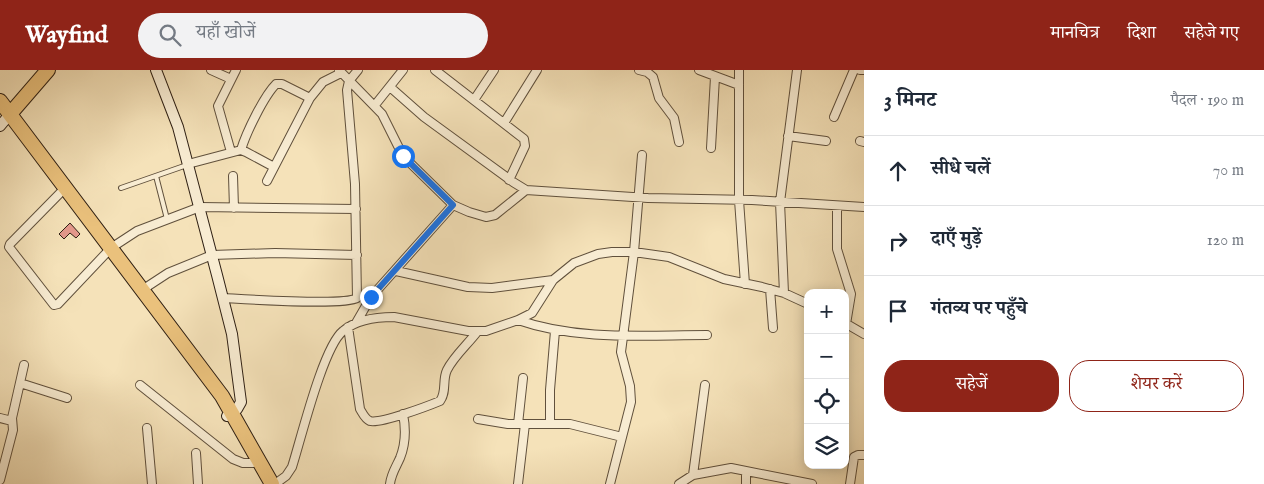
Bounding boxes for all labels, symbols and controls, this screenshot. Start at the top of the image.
search box [138,13,488,58]
text: Wayfind [25,20,108,51]
icon: search [156,21,184,49]
text: यहाँ खोजें [196,21,256,45]
text: मानचित्र [1050,22,1099,45]
text: दिशा [1127,22,1156,45]
text: सहेजे गए [1184,22,1239,45]
text: 3 मिनट [884,87,936,114]
text: पैदल · 190 m [1171,91,1244,111]
route start [392,145,415,168]
icon: ahead [884,157,912,185]
text: सीधे चलें [931,157,990,181]
text: 70 m [1213,161,1244,181]
icon: right [884,227,912,255]
text: दाएँ मुड़ें [931,227,982,251]
text: 120 m [1207,231,1244,251]
route end [360,286,383,309]
map controls [804,289,849,469]
button: + [804,289,849,334]
icon: arrive [884,297,912,325]
text: गंतव्य पर पहुँचे [931,297,1027,321]
button: − [804,334,849,379]
button: सहेजें [884,360,1059,412]
button: शेयर करें [1069,360,1244,412]
button: locate [804,379,849,424]
button: layers [804,424,849,469]

